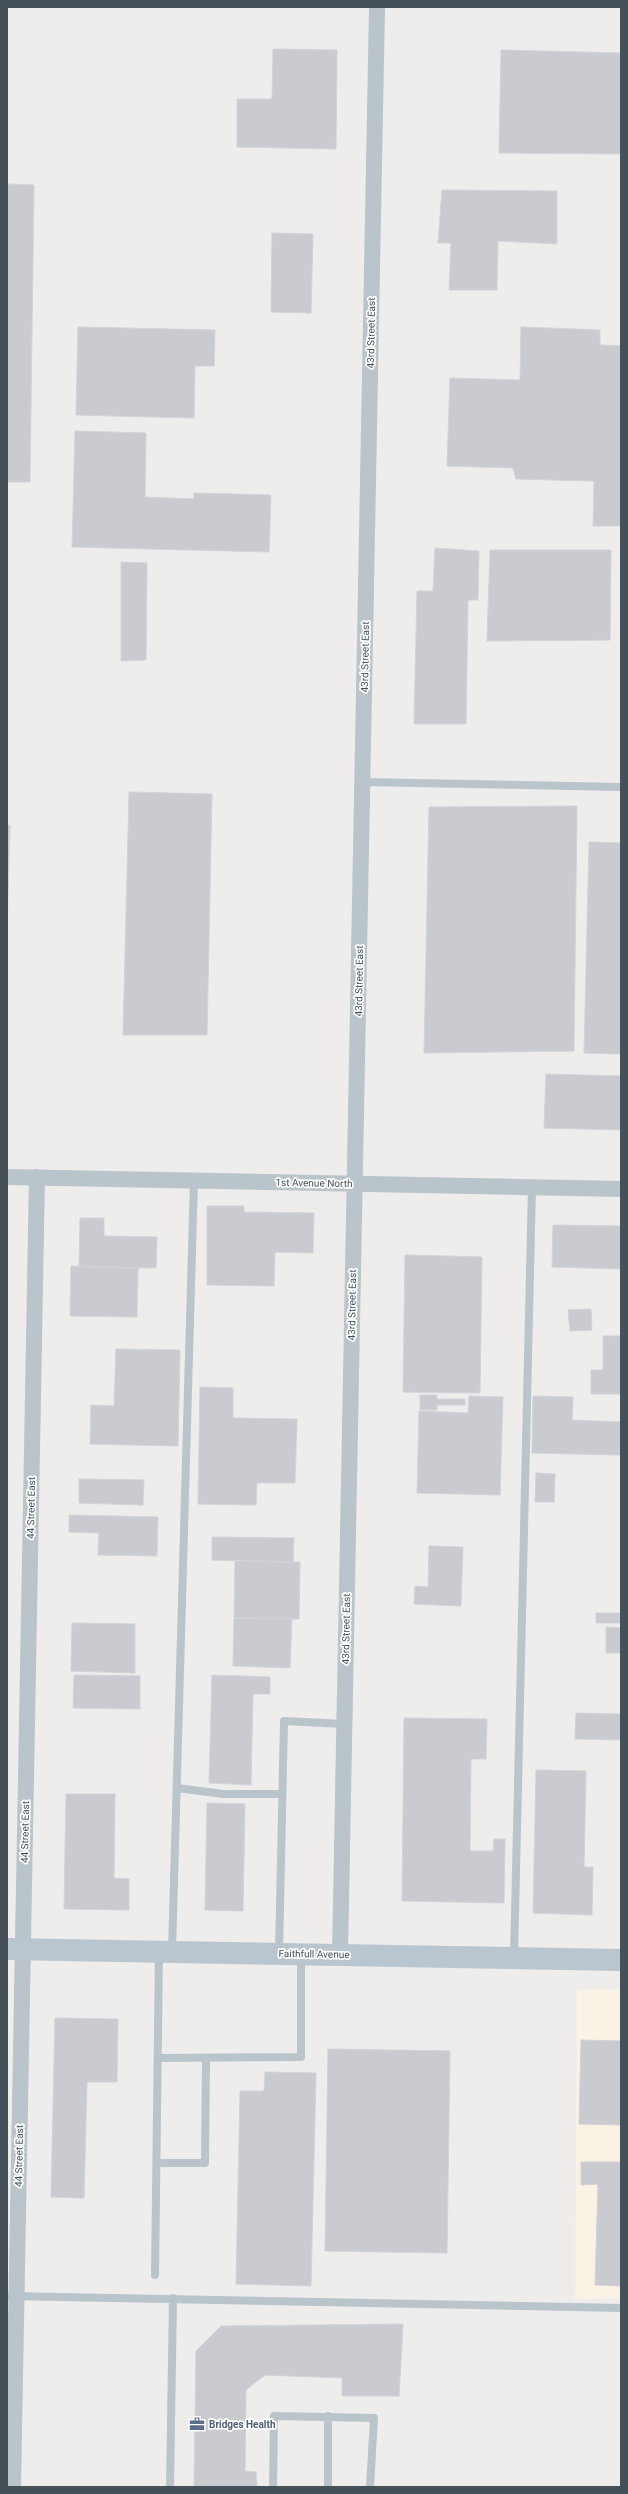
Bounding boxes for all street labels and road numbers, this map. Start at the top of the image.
street label: 43rd Street East [365,297,377,369]
street label: 43rd Street East [359,621,371,693]
street label: 43rd Street East [353,945,365,1017]
street label: 1st Avenue North [275,1177,353,1189]
street label: 43rd Street East [346,1269,358,1341]
street label: 44 Street East [25,1477,37,1539]
street label: 43rd Street East [340,1593,352,1665]
street label: 44 Street East [19,1801,31,1863]
street label: Faithfull Avenue [278,1948,350,1960]
street label: 44 Street East [13,2125,25,2187]

